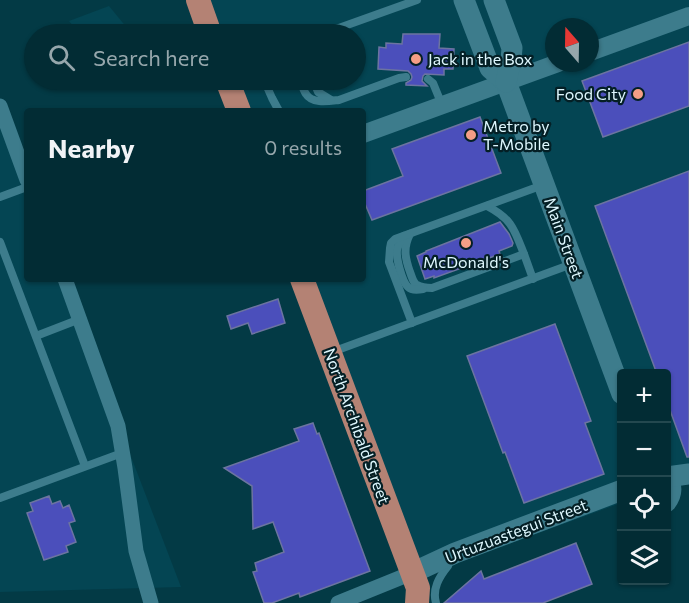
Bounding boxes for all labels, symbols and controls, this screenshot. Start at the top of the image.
north arrow [545,18,599,72]
search box [24,24,366,90]
icon: search [45,41,78,74]
text: Search here [93,44,209,71]
place label: Jack in the Box [428,49,533,68]
marker: Jack in the Box [409,52,423,66]
place label: Food City [556,84,626,103]
marker: Food City [631,87,645,101]
place label: Metro by T-Mobile [483,116,550,153]
marker: Metro by T-Mobile [464,128,478,142]
text: Nearby [48,132,135,163]
text: 0 results [264,135,342,159]
street label: Main Street [541,195,588,281]
marker: McDonald's [459,236,473,250]
place label: McDonald's [423,252,509,271]
street label: North Archibald Street [320,345,395,507]
map controls [617,369,671,585]
button: + [617,369,671,423]
button: − [617,423,671,477]
button: locate [617,477,671,531]
street label: Urtuzuastegui Street [442,494,590,566]
button: layers [617,531,671,585]

